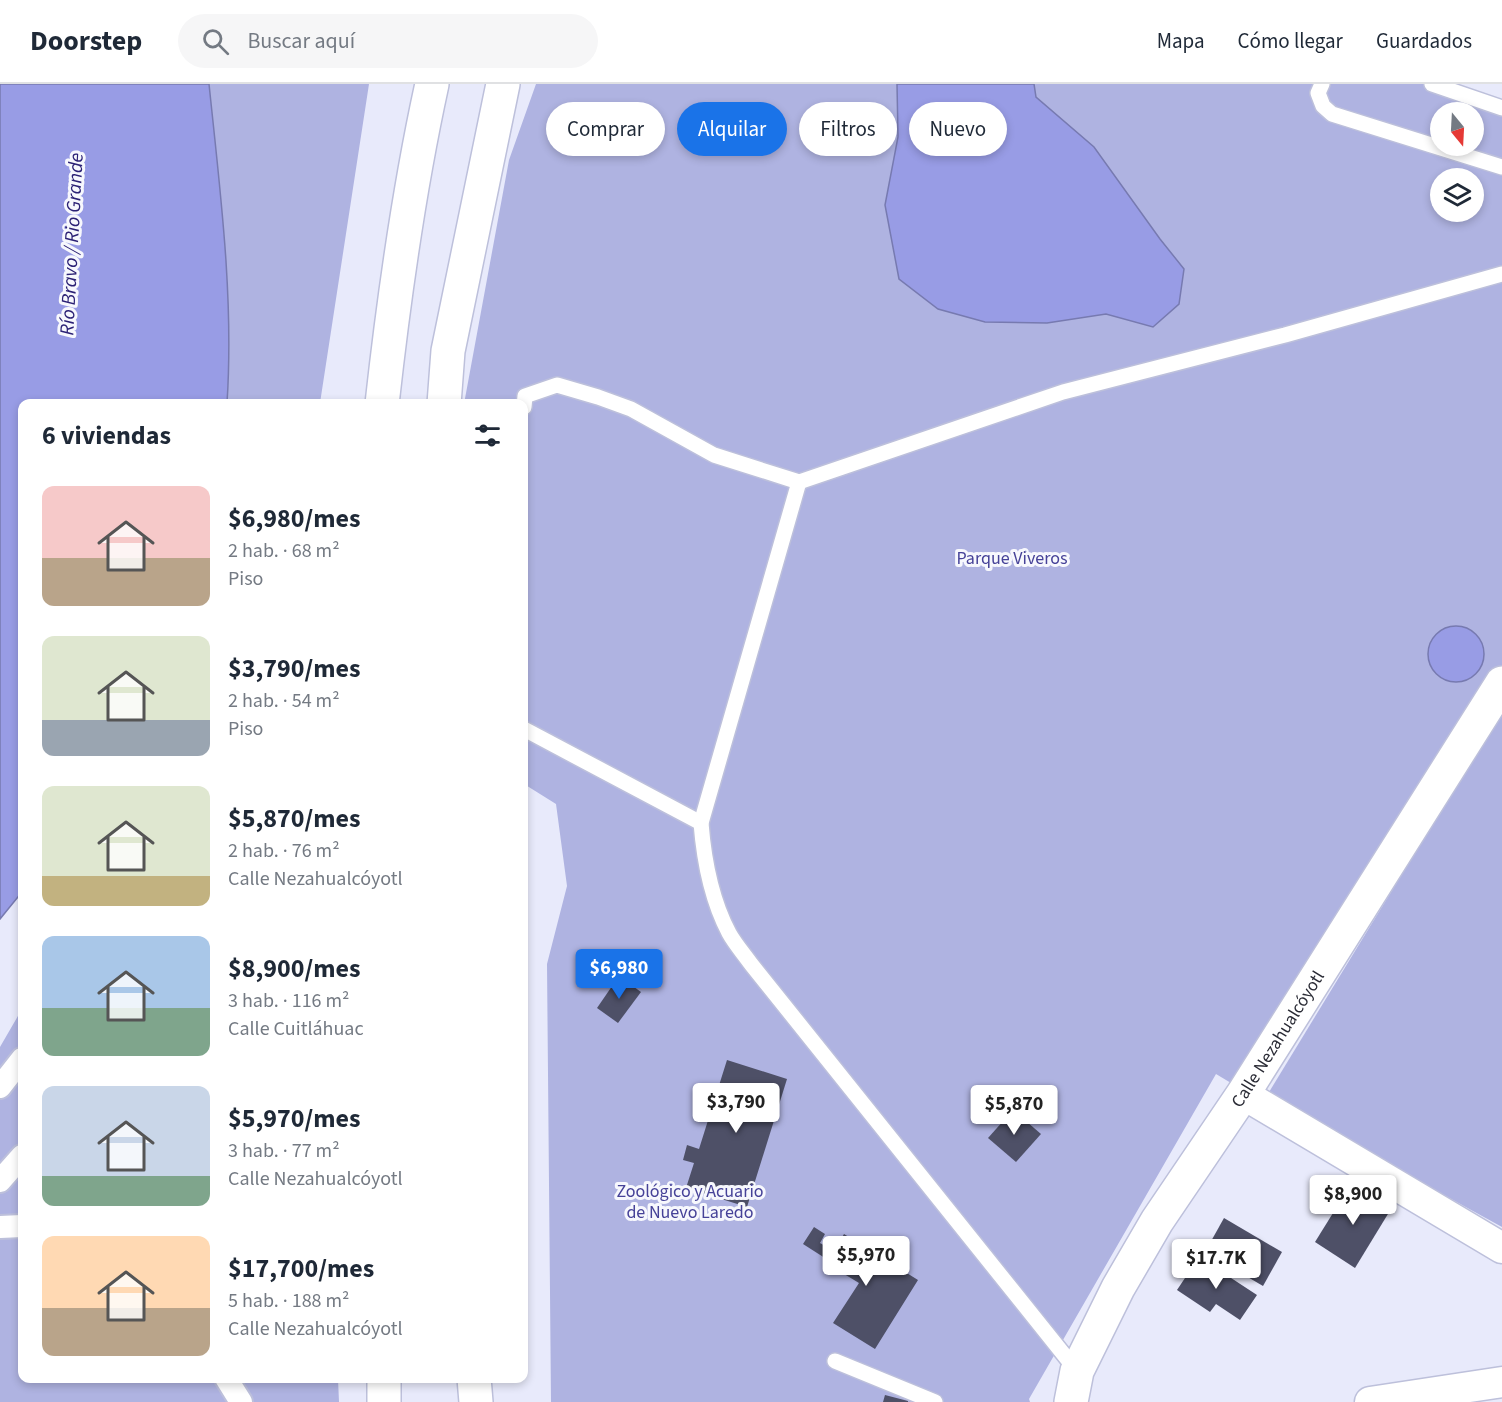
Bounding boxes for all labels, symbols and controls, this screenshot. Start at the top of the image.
search box [178,14,598,68]
text: Doorstep [30,21,142,61]
icon: search [199,25,232,58]
text: Buscar aquí [247,25,355,57]
text: Mapa [1157,26,1205,56]
text: Cómo llegar [1238,26,1343,56]
text: Guardados [1376,26,1472,56]
chip: Comprar [546,102,665,156]
chip: Alquilar [677,102,787,156]
chip: Filtros [799,102,897,156]
chip: Nuevo [909,102,1007,156]
north arrow [1430,102,1484,156]
map controls [1430,102,1484,222]
water label: Río Bravo / Rio Grande [53,152,91,336]
button: layers [1430,168,1484,222]
text: 6 viviendas [42,417,171,454]
icon: filters [471,419,504,452]
text: $6,980/mes [228,500,361,537]
icon: home [90,510,162,582]
text: 2 hab. · 68 m² [228,537,340,565]
park label: Parque Viveros [956,546,1068,571]
text: Piso [228,565,263,593]
text: $3,790/mes [228,650,361,687]
icon: home [90,660,162,732]
text: 2 hab. · 54 m² [228,687,340,715]
text: Piso [228,715,263,743]
text: $5,870/mes [228,800,361,837]
icon: home [90,810,162,882]
text: 2 hab. · 76 m² [228,837,340,865]
text: Calle Nezahualcóyotl [228,865,403,893]
pin: $6,980 [570,949,668,1000]
text: $8,900/mes [228,950,361,987]
text: $6,980 [590,954,648,982]
icon: home [90,960,162,1032]
street label: Calle Nezahualcóyotl [1225,966,1331,1113]
text: 3 hab. · 116 m² [228,987,349,1015]
text: Calle Cuitláhuac [228,1015,364,1043]
pin: $3,790 [687,1083,785,1134]
pin: $5,870 [965,1085,1063,1136]
text: $3,790 [707,1088,765,1116]
text: $5,870 [985,1090,1043,1118]
text: $5,970/mes [228,1100,361,1137]
icon: home [90,1110,162,1182]
text: 3 hab. · 77 m² [228,1137,340,1165]
text: Calle Nezahualcóyotl [228,1165,403,1193]
pin: $8,900 [1304,1175,1402,1226]
park label: Zoológico y Acuario de Nuevo Laredo [616,1179,764,1225]
text: $8,900 [1324,1180,1382,1208]
pin: $5,970 [817,1236,915,1287]
pin: $17.7K [1167,1239,1265,1290]
text: $5,970 [837,1241,895,1269]
text: $17.7K [1186,1244,1246,1272]
text: $17,700/mes [228,1250,374,1287]
icon: home [90,1260,162,1332]
text: 5 hab. · 188 m² [228,1287,349,1315]
text: Calle Nezahualcóyotl [228,1315,403,1343]

